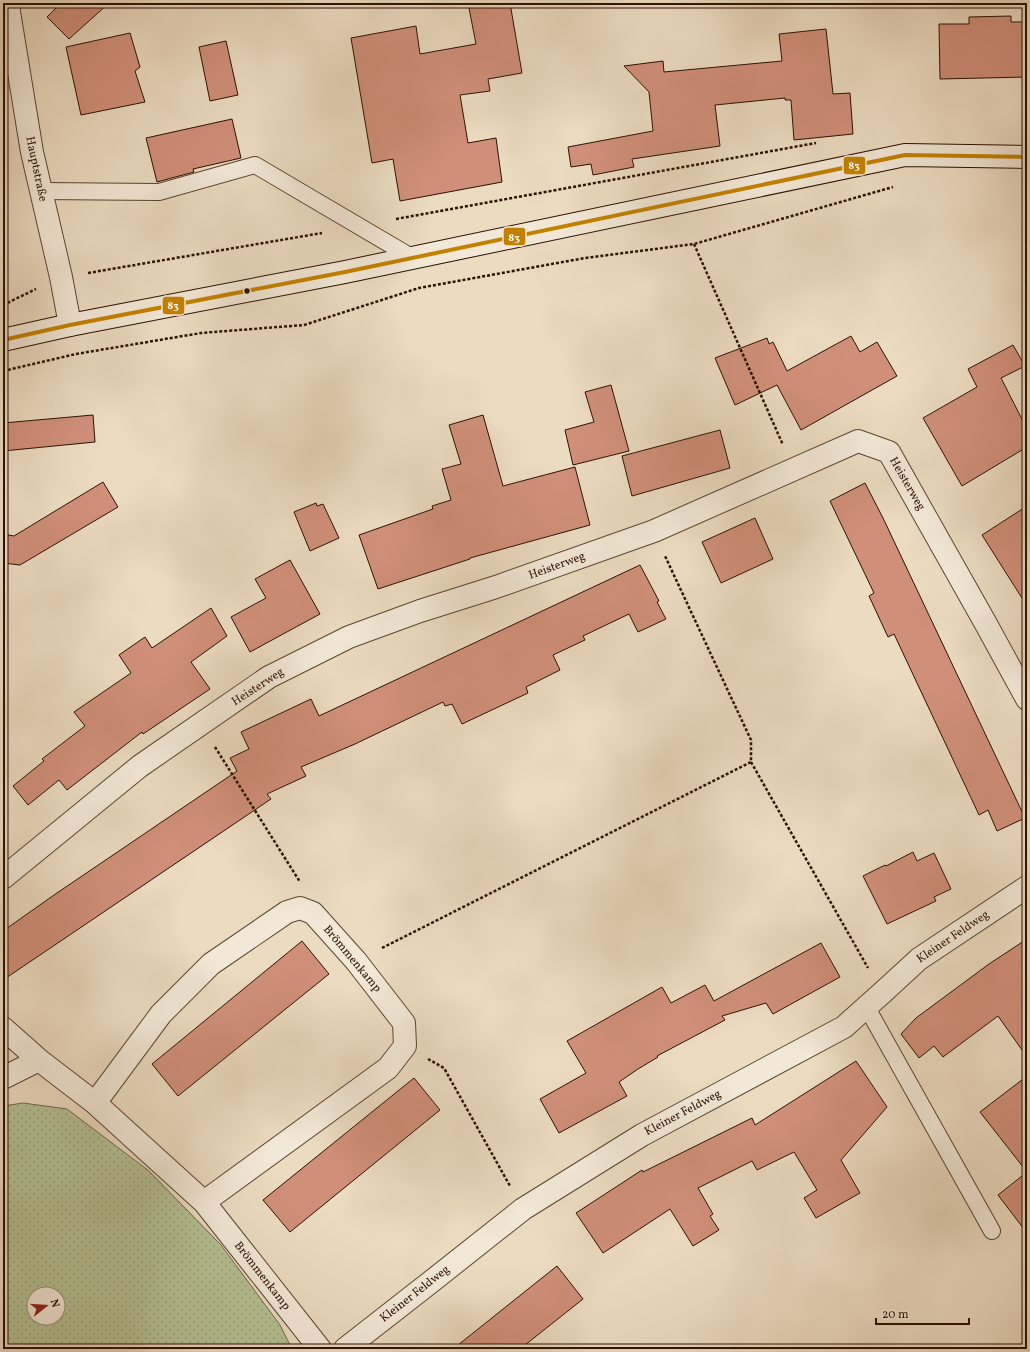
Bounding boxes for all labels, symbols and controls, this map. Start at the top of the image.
street label: Hauptstraße [21,135,51,203]
line badge: 83 [843,156,866,175]
text: 83 [848,159,860,174]
line badge: 83 [503,227,526,246]
text: 83 [508,231,520,246]
unlabelled marker [242,286,252,296]
line badge: 83 [162,296,185,315]
text: 83 [167,299,179,314]
street label: Heisterweg [885,454,929,514]
street label: Heisterweg [526,548,588,584]
street label: Heisterweg [229,664,287,710]
street label: Kleiner Feldweg [914,907,992,967]
street label: Brömmenkamp [319,922,385,996]
street label: Kleiner Feldweg [642,1086,724,1140]
street label: Brömmenkamp [230,1238,294,1314]
street label: Kleiner Feldweg [377,1262,453,1326]
north arrow [26,1286,66,1326]
text: N [46,1297,62,1310]
scale bar [876,1300,969,1326]
text: 20 m [882,1307,909,1323]

